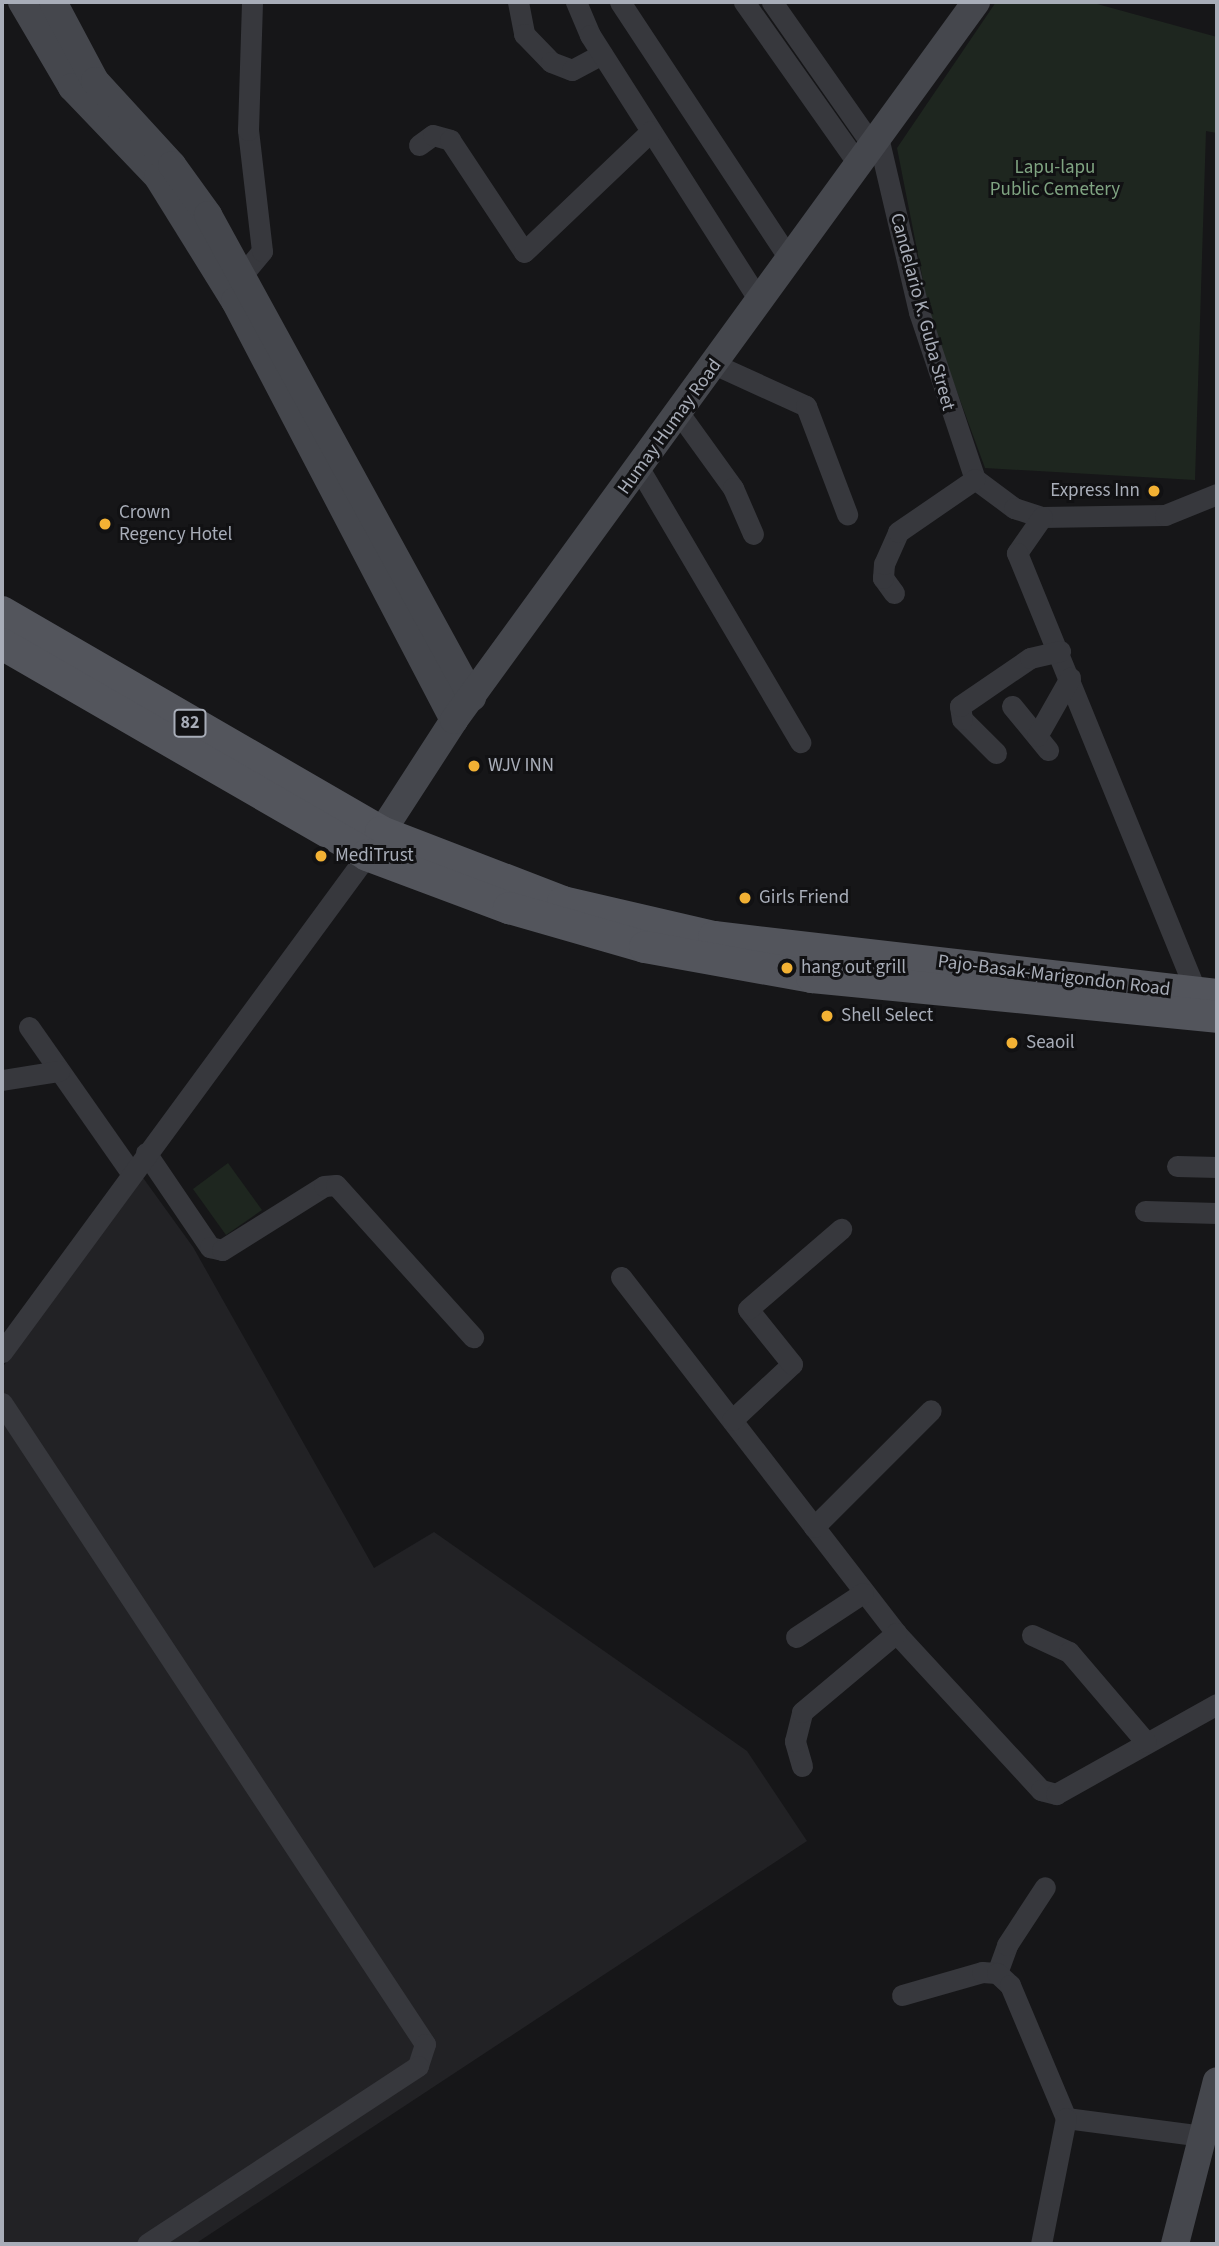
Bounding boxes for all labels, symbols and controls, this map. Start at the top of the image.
park label: Lapu-lapu Public Cemetery [990,157,1120,201]
street label: Candelario K. Guba Street [885,211,959,413]
street label: Humay Humay Road [613,355,727,499]
place label: Express Inn [1050,480,1140,502]
marker: Express Inn [1146,483,1162,499]
place label: Crown Regency Hotel [119,502,232,546]
marker: Crown Regency Hotel [97,516,113,532]
road number: 82 [172,708,208,738]
place label: WJV INN [488,755,554,777]
marker: WJV INN [466,758,482,774]
place label: MediTrust [335,845,414,867]
marker: MediTrust [313,848,329,864]
place label: Girls Friend [759,887,849,909]
marker: Girls Friend [737,890,753,906]
street label: Pajo-Basak-Marigondon Road [937,950,1171,1002]
place label: hang out grill [801,957,906,979]
marker: hang out grill [779,960,795,976]
place label: Shell Select [841,1005,933,1027]
marker: Shell Select [819,1008,835,1024]
place label: Seaoil [1026,1032,1075,1054]
marker: Seaoil [1004,1035,1020,1051]

